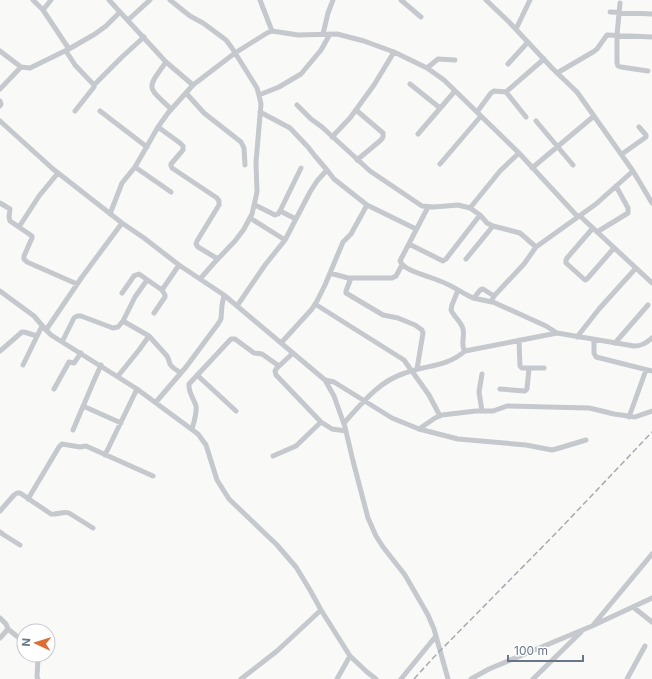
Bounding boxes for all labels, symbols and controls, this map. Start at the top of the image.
north arrow [16,623,56,663]
scale bar [508,637,583,663]
text: N [19,638,33,647]
text: 100 m [514,643,548,658]

